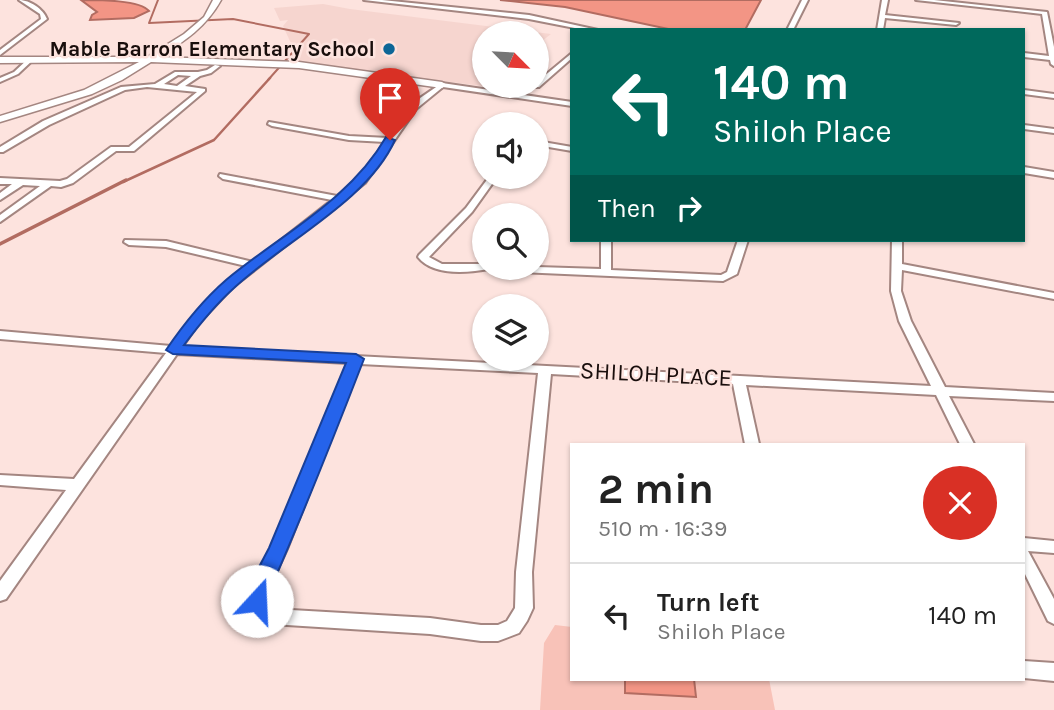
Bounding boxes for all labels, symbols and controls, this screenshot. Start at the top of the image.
north arrow [472,21,550,98]
map controls [472,21,549,371]
place label: Mable Barron Elementary School [50,37,375,61]
marker: Mable Barron Elementary School [381,41,397,57]
text: 140 m [713,54,850,111]
icon: left [598,56,689,147]
pin [360,68,420,140]
icon: arrive [371,79,409,117]
button: sound [472,112,549,189]
text: Shiloh Place [713,113,892,150]
icon: right [670,189,708,227]
text: Then [598,193,656,224]
button: search [472,203,549,280]
button: layers [472,294,549,371]
street label: SHILOH PLACE [579,356,733,392]
text: 2 min [598,464,714,514]
button: close [923,466,997,540]
text: 510 m · 16:39 [598,515,727,542]
position arrow [220,564,294,638]
text: Turn left [657,587,759,618]
icon: left [598,597,636,635]
text: 140 m [928,600,997,631]
text: Shiloh Place [657,618,786,645]

